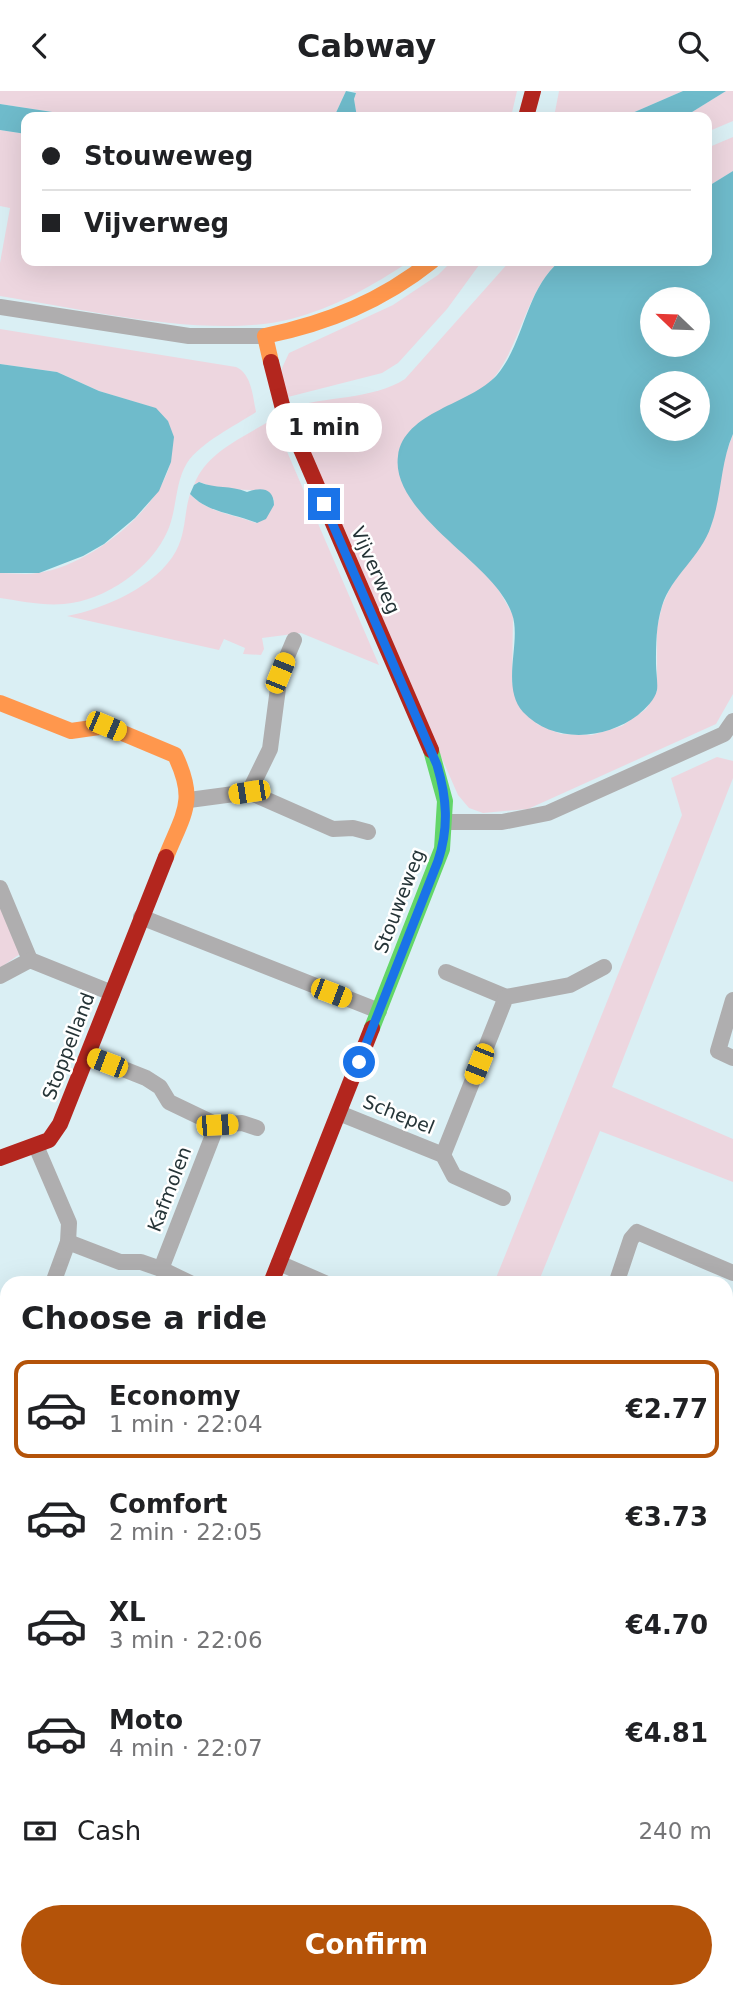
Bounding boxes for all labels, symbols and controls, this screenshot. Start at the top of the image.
icon: back [21,27,59,65]
text: Cabway [297,27,436,65]
icon: search [674,27,712,65]
text: Stouweweg [84,141,253,171]
text: Vijverweg [84,208,229,238]
north arrow [640,287,710,357]
map controls [640,287,710,441]
button: layers [640,371,710,441]
callout: 1 min [266,403,382,451]
text: 1 min [288,414,360,440]
route end [308,488,340,520]
street label: Vijverweg [347,523,405,617]
car [263,650,298,696]
car [83,708,130,744]
car [227,778,272,806]
street label: Stouweweg [369,846,429,956]
car [308,976,355,1010]
street label: Stoppelland [37,989,99,1103]
car [462,1041,497,1087]
car [84,1046,131,1080]
route start [343,1046,375,1078]
street label: Schepel [360,1090,438,1138]
car [196,1113,239,1137]
street label: Kafmolen [143,1143,195,1235]
text: Choose a ride [21,1299,267,1337]
icon: car [25,1378,88,1441]
text: Economy [109,1381,240,1411]
text: €2.77 [626,1394,708,1424]
text: 1 min · 22:04 [109,1411,263,1437]
icon: car [25,1486,88,1549]
text: Comfort [109,1489,227,1519]
text: €3.73 [626,1502,708,1532]
text: 2 min · 22:05 [109,1519,263,1545]
icon: car [25,1594,88,1657]
text: XL [109,1597,146,1627]
text: €4.70 [626,1610,708,1640]
text: 3 min · 22:06 [109,1627,263,1653]
icon: car [25,1702,88,1765]
text: Moto [109,1705,183,1735]
text: €4.81 [626,1718,708,1748]
text: 4 min · 22:07 [109,1735,263,1761]
icon: cash [21,1812,59,1850]
text: Cash [77,1816,141,1846]
text: 240 m [638,1818,712,1844]
button: Confirm [21,1905,712,1985]

